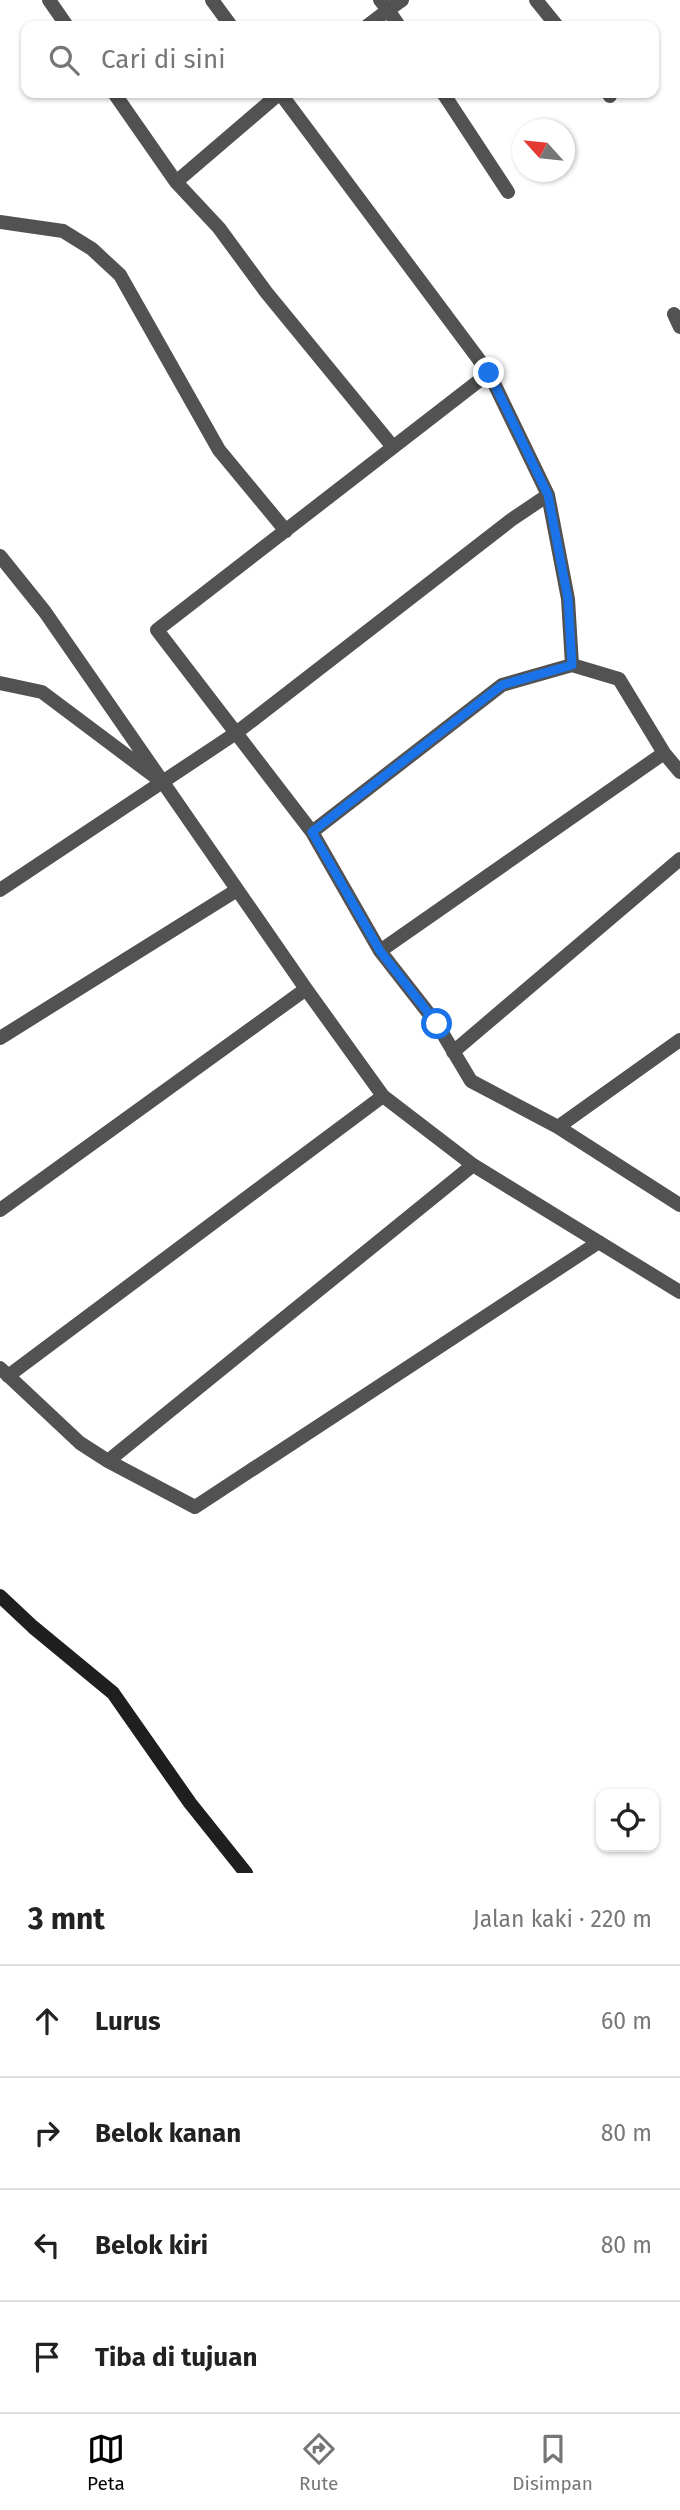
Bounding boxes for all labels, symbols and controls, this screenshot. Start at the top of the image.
search box [21,21,659,98]
icon: search [45,41,83,79]
text: Cari di sini [101,44,226,75]
north arrow [512,119,575,182]
route end [473,357,504,388]
route start [421,1008,452,1039]
map controls [596,1789,659,1852]
button: locate [596,1789,659,1852]
text: 3 mnt [28,1901,105,1937]
text: Jalan kaki · 220 m [473,1905,652,1933]
icon: ahead [28,2002,66,2040]
text: Lurus [95,2006,161,2037]
text: 60 m [601,2007,652,2035]
icon: right [28,2114,66,2152]
text: Belok kanan [95,2118,241,2149]
text: 80 m [601,2119,652,2147]
icon: left [28,2226,66,2264]
text: Belok kiri [95,2230,208,2261]
text: 80 m [601,2231,652,2259]
icon: arrive [28,2338,66,2376]
text: Tiba di tujuan [95,2342,257,2373]
tab: Peta [87,2430,125,2495]
tab: Rute [299,2430,338,2495]
tab: Disimpan [512,2430,593,2495]

